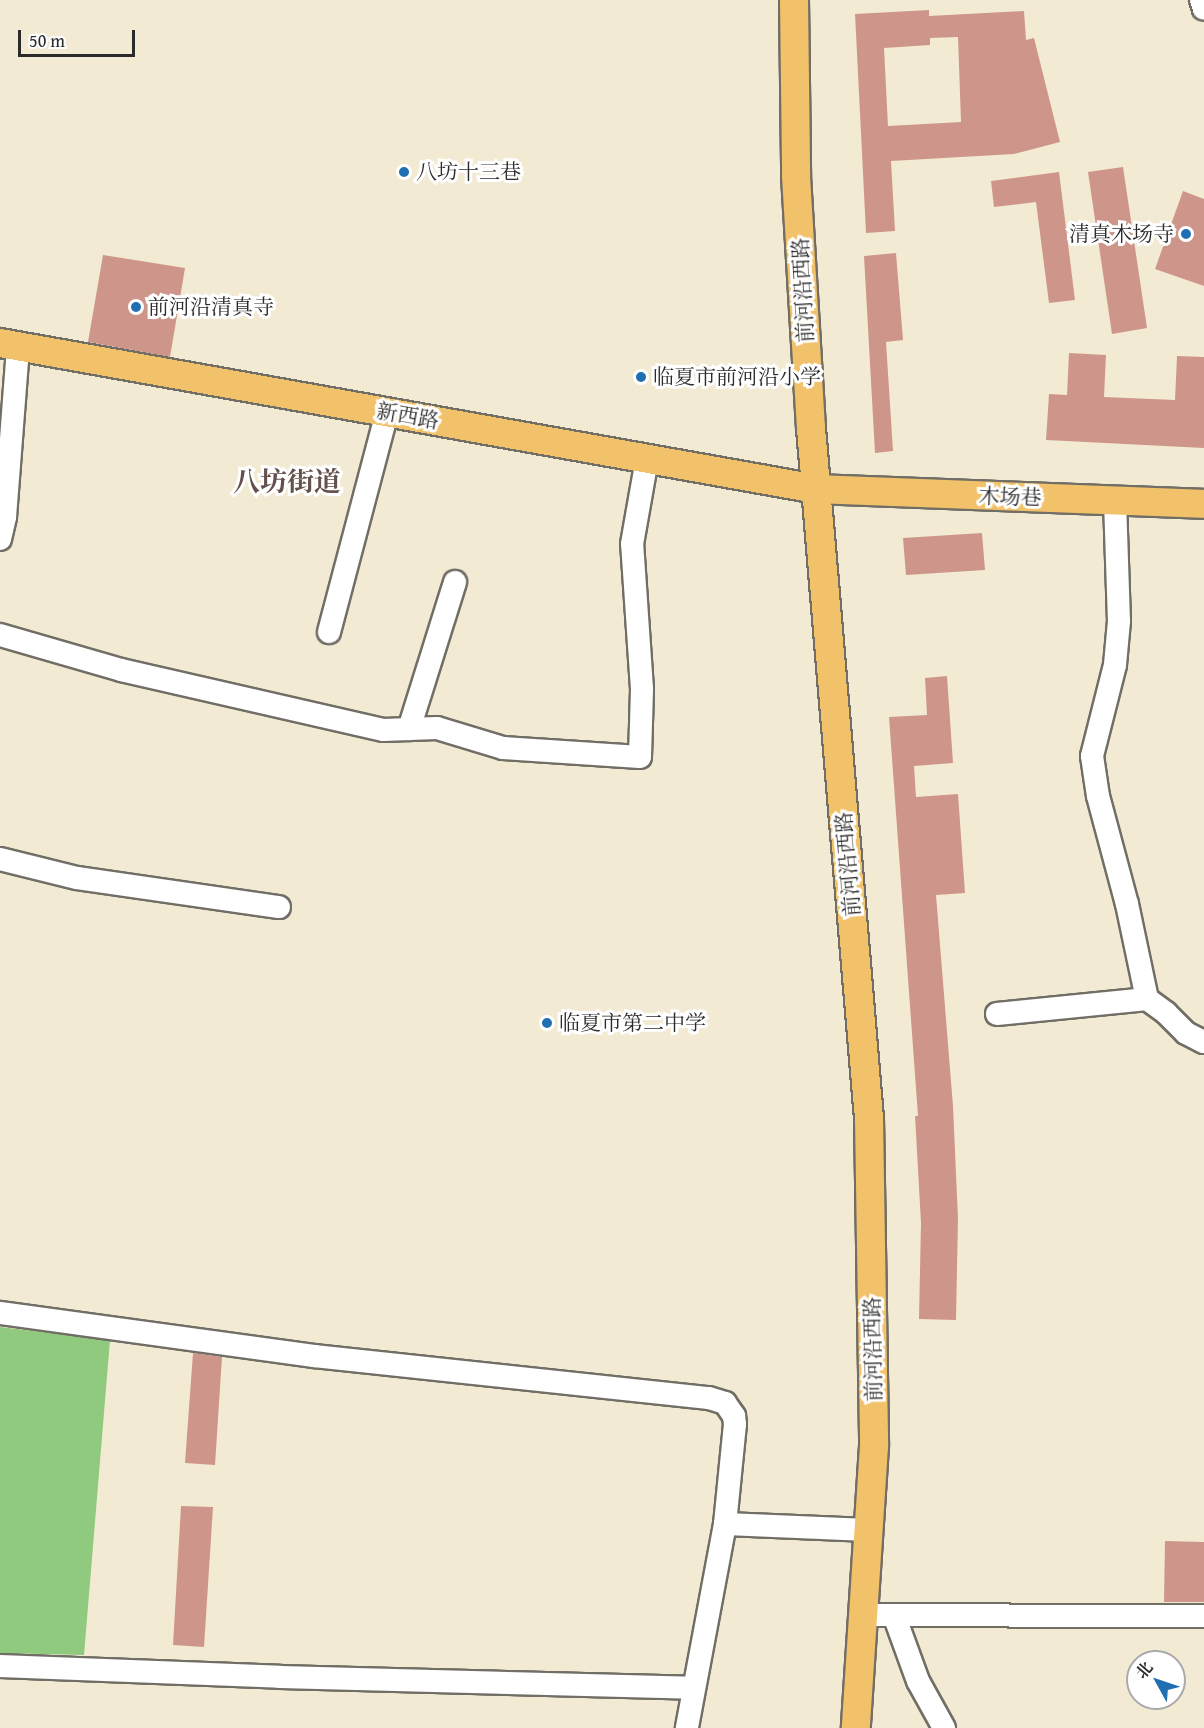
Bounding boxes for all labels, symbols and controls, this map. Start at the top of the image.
scale bar [21,18,138,56]
text: 50 m [29,27,65,54]
place label: 八坊十三巷 [416,159,521,185]
marker: 八坊十三巷 [397,165,411,179]
place label: 清真木场寺 [1069,221,1174,247]
marker: 清真木场寺 [1179,227,1193,241]
street label: 前河沿西路 [788,237,818,343]
place label: 前河沿清真寺 [148,294,274,320]
marker: 前河沿清真寺 [129,300,143,314]
place label: 临夏市前河沿小学 [653,364,821,390]
marker: 临夏市前河沿小学 [634,370,648,384]
street label: 新西路 [375,398,441,434]
district label: 八坊街道 [233,466,341,498]
street label: 木场巷 [978,483,1042,511]
street label: 前河沿西路 [831,811,865,917]
place label: 临夏市第二中学 [559,1010,706,1036]
marker: 临夏市第二中学 [540,1016,554,1030]
street label: 前河沿西路 [859,1296,887,1402]
north arrow [1126,1650,1186,1710]
text: 北 [1129,1656,1158,1684]

